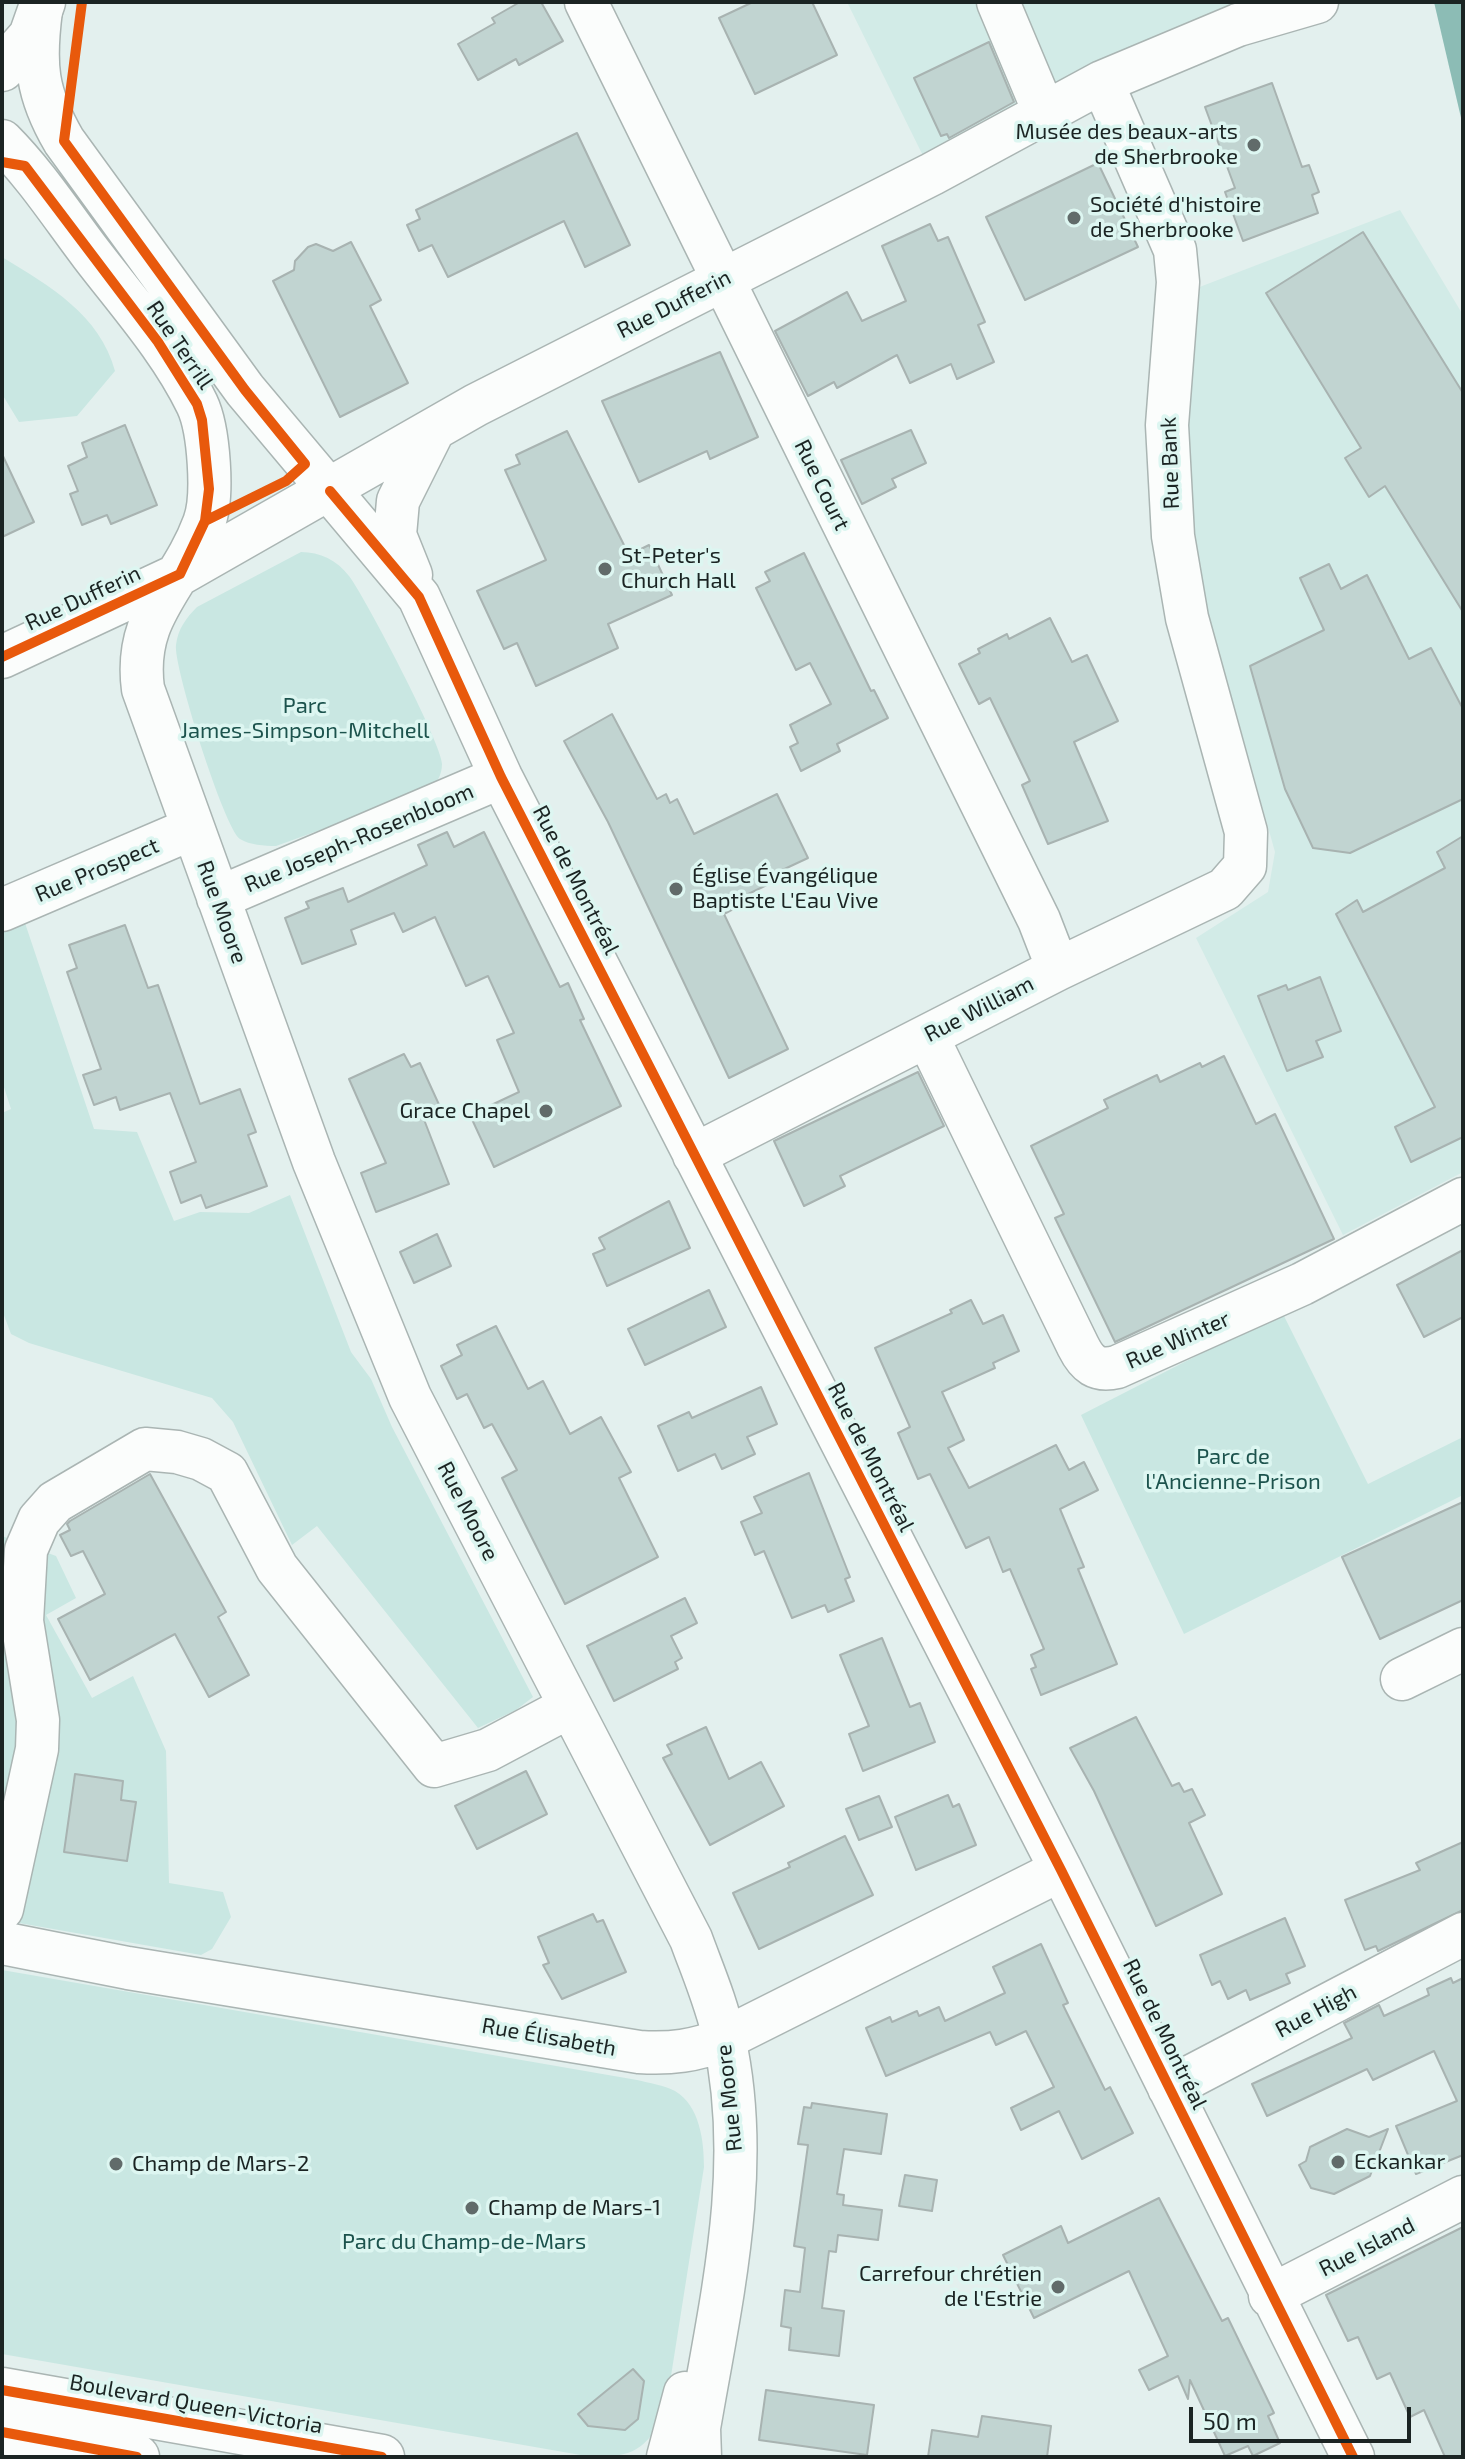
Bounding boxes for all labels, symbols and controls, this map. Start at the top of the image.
place label: Musée des beaux-arts de Sherbrooke [1015,119,1238,170]
marker: Musée des beaux-arts de Sherbrooke [1245,136,1263,154]
place label: Société d'histoire de Sherbrooke [1090,192,1261,244]
marker: Société d'histoire de Sherbrooke [1065,209,1083,227]
street label: Rue Dufferin [613,264,735,344]
street label: Rue Terrill [141,296,219,394]
street label: Rue Bank [1155,416,1185,510]
street label: Rue Court [789,435,855,535]
place label: St-Peter's Church Hall [621,543,736,594]
street label: Rue Dufferin [21,560,145,636]
marker: St-Peter's Church Hall [596,560,614,578]
park label: Parc James-Simpson-Mitchell [180,693,430,744]
street label: Rue Joseph-Rosenbloom [240,778,478,898]
street label: Rue de Montréal [527,801,625,959]
street label: Rue Prospect [31,832,163,908]
street label: Rue Moore [191,857,253,967]
place label: Église Évangélique Baptiste L'Eau Vive [692,863,879,914]
marker: Église Évangélique Baptiste L'Eau Vive [667,880,685,898]
street label: Rue William [920,970,1038,1048]
place label: Grace Chapel [399,1098,530,1124]
marker: Grace Chapel [537,1102,555,1120]
street label: Rue Winter [1122,1305,1234,1375]
street label: Rue de Montréal [822,1378,920,1536]
park label: Parc de l'Ancienne-Prison [1145,1444,1321,1496]
street label: Rue Moore [432,1457,504,1565]
street label: Rue de Montréal [1117,1954,1213,2114]
street label: Rue High [1271,1979,1361,2043]
street label: Rue Élisabeth [480,2012,618,2062]
street label: Rue Moore [710,2043,748,2153]
place label: Eckankar [1354,2149,1445,2175]
place label: Champ de Mars-2 [132,2151,309,2177]
marker: Eckankar [1329,2153,1347,2171]
marker: Champ de Mars-2 [107,2155,125,2173]
place label: Champ de Mars-1 [488,2195,661,2221]
marker: Champ de Mars-1 [463,2199,481,2217]
street label: Rue Island [1315,2212,1419,2282]
park label: Parc du Champ-de-Mars [342,2229,586,2255]
place label: Carrefour chrétien de l'Estrie [859,2261,1042,2312]
marker: Carrefour chrétien de l'Estrie [1049,2278,1067,2296]
street label: Boulevard Queen-Victoria [67,2369,325,2439]
scale bar [1193,2391,1415,2441]
text: 50 m [1203,2406,1257,2435]

